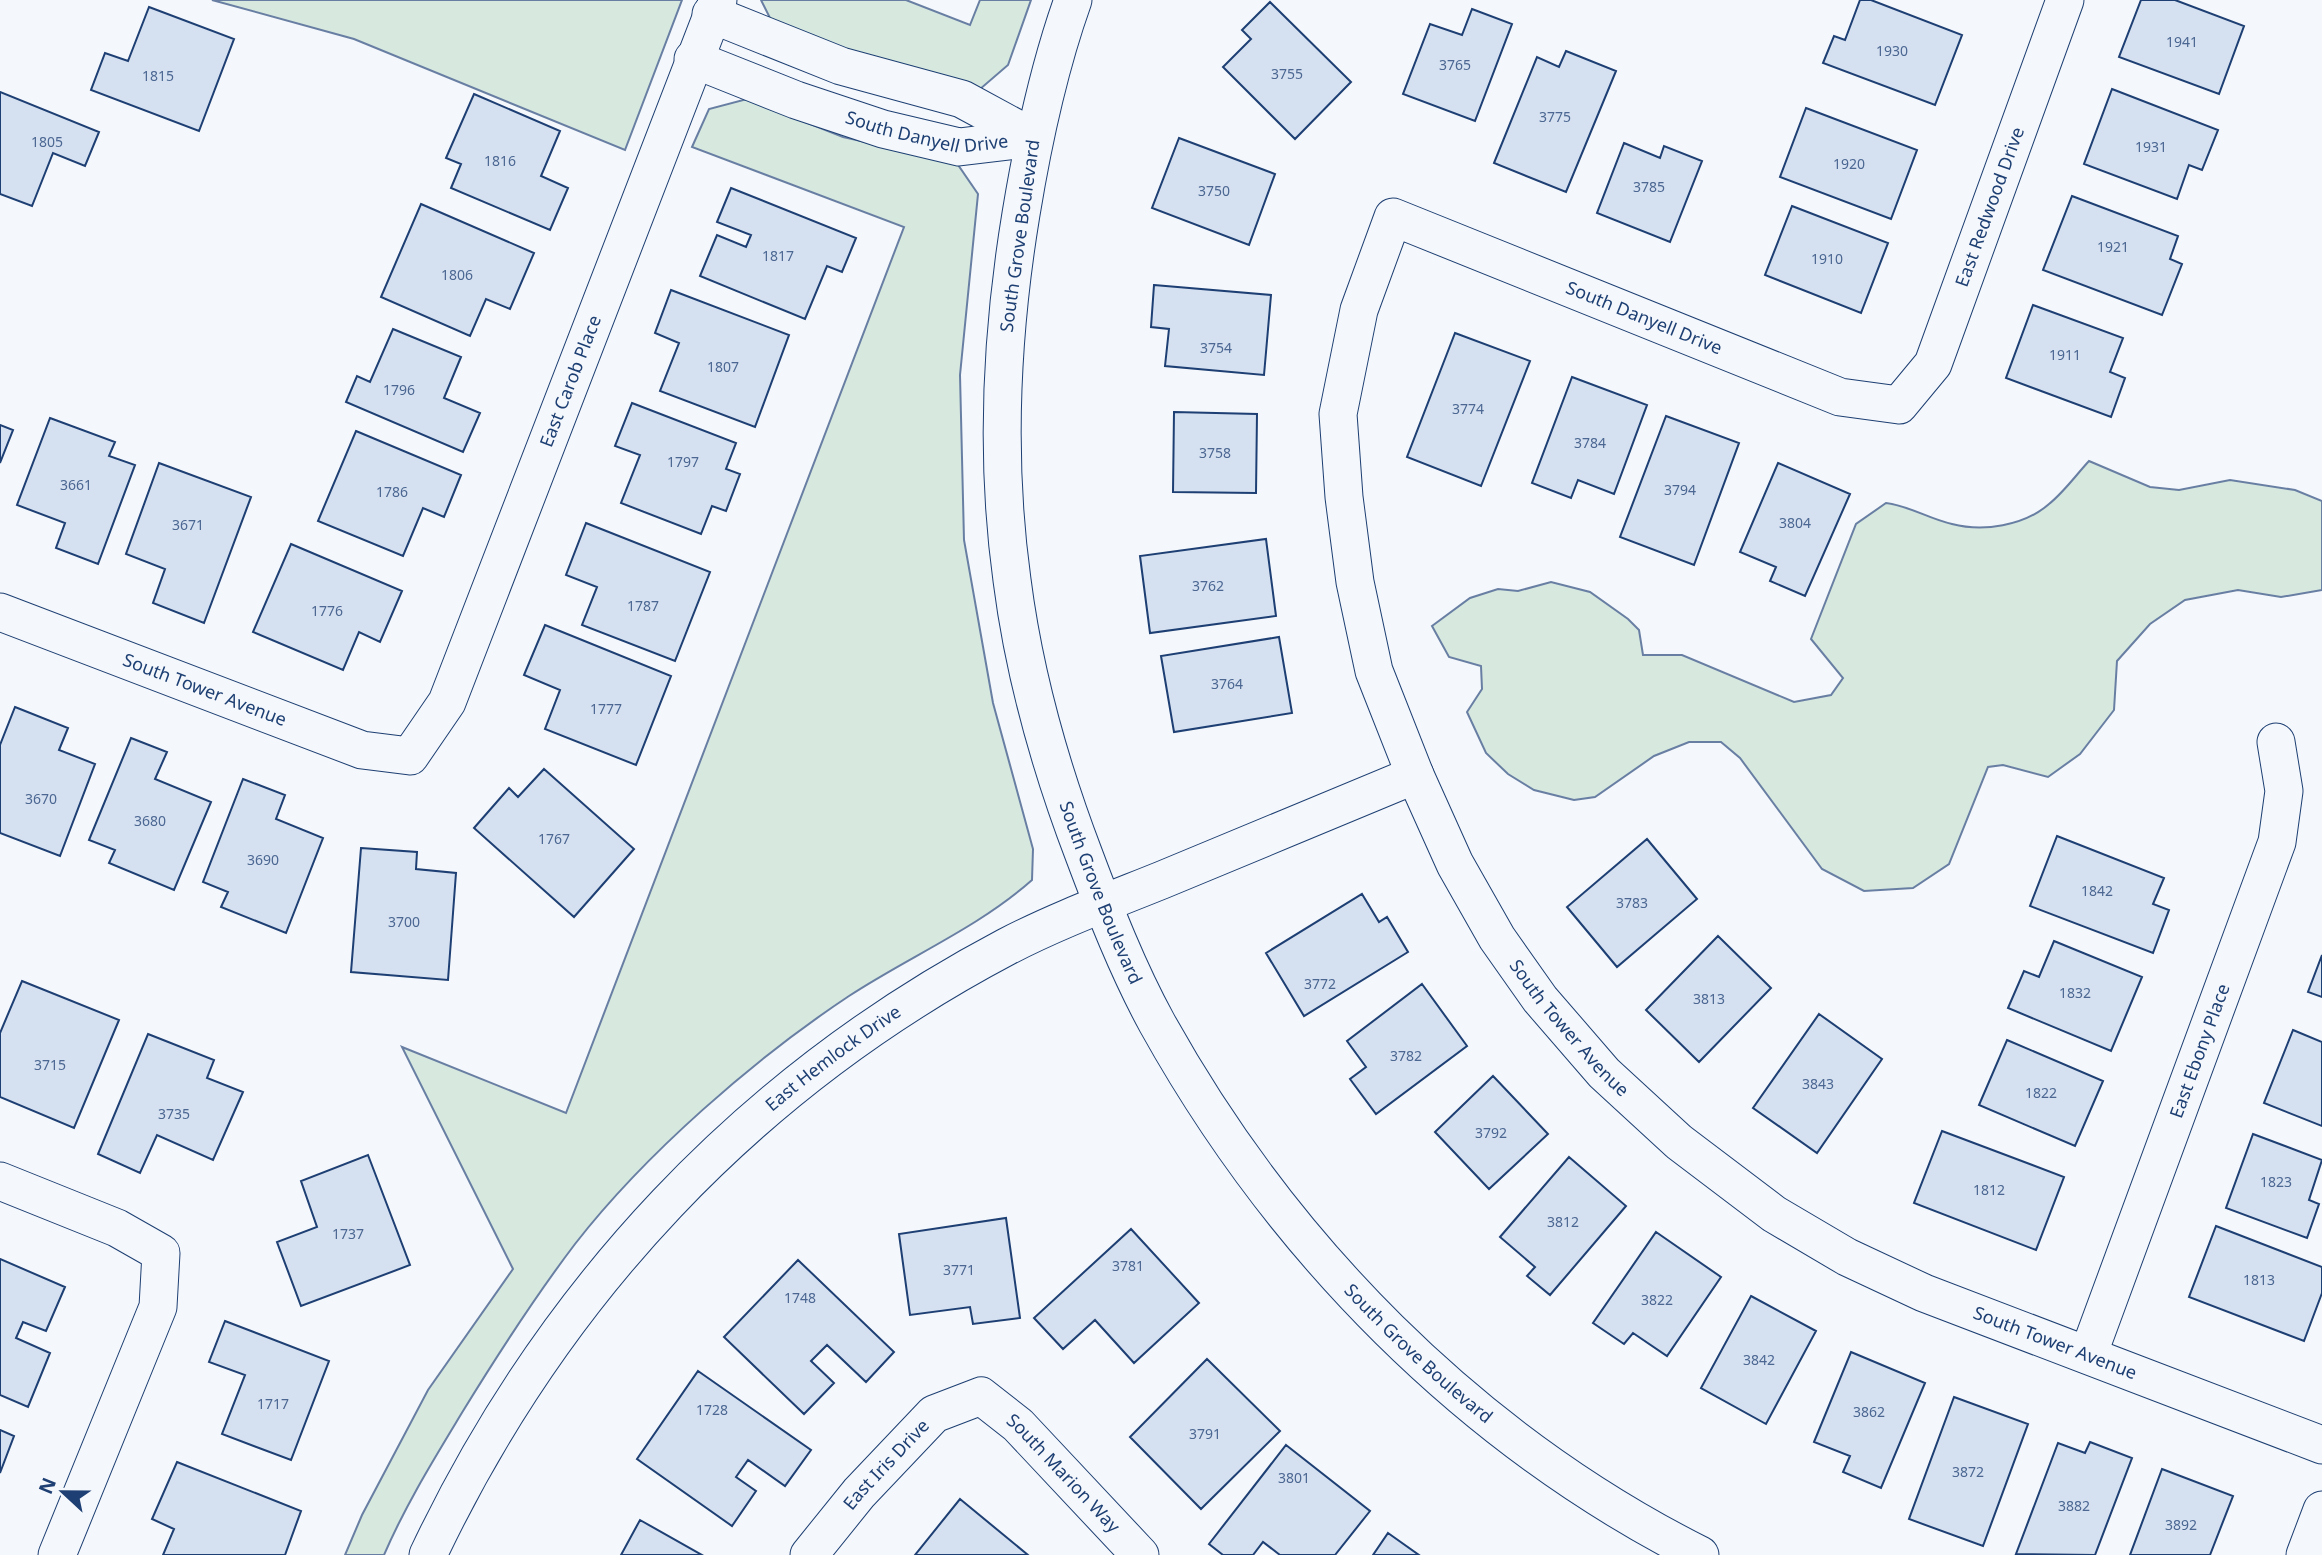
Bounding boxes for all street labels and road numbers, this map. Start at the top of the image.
street label: South Danyell Drive [843,104,1010,158]
street label: East Redwood Drive [1949,123,2029,290]
street label: South Grove Boulevard [994,138,1044,334]
street label: South Danyell Drive [1563,275,1726,359]
street label: East Carob Place [534,312,606,450]
street label: South Tower Avenue [120,647,290,731]
street label: South Grove Boulevard [1054,798,1148,988]
street label: South Tower Avenue [1505,954,1635,1101]
street label: East Ebony Place [2163,980,2235,1121]
street label: East Hemlock Drive [760,999,905,1116]
street label: South Grove Boulevard [1340,1278,1498,1428]
street label: South Tower Avenue [1970,1300,2141,1384]
street label: South Marion Way [1002,1408,1126,1538]
street label: East Iris Drive [837,1413,934,1514]

